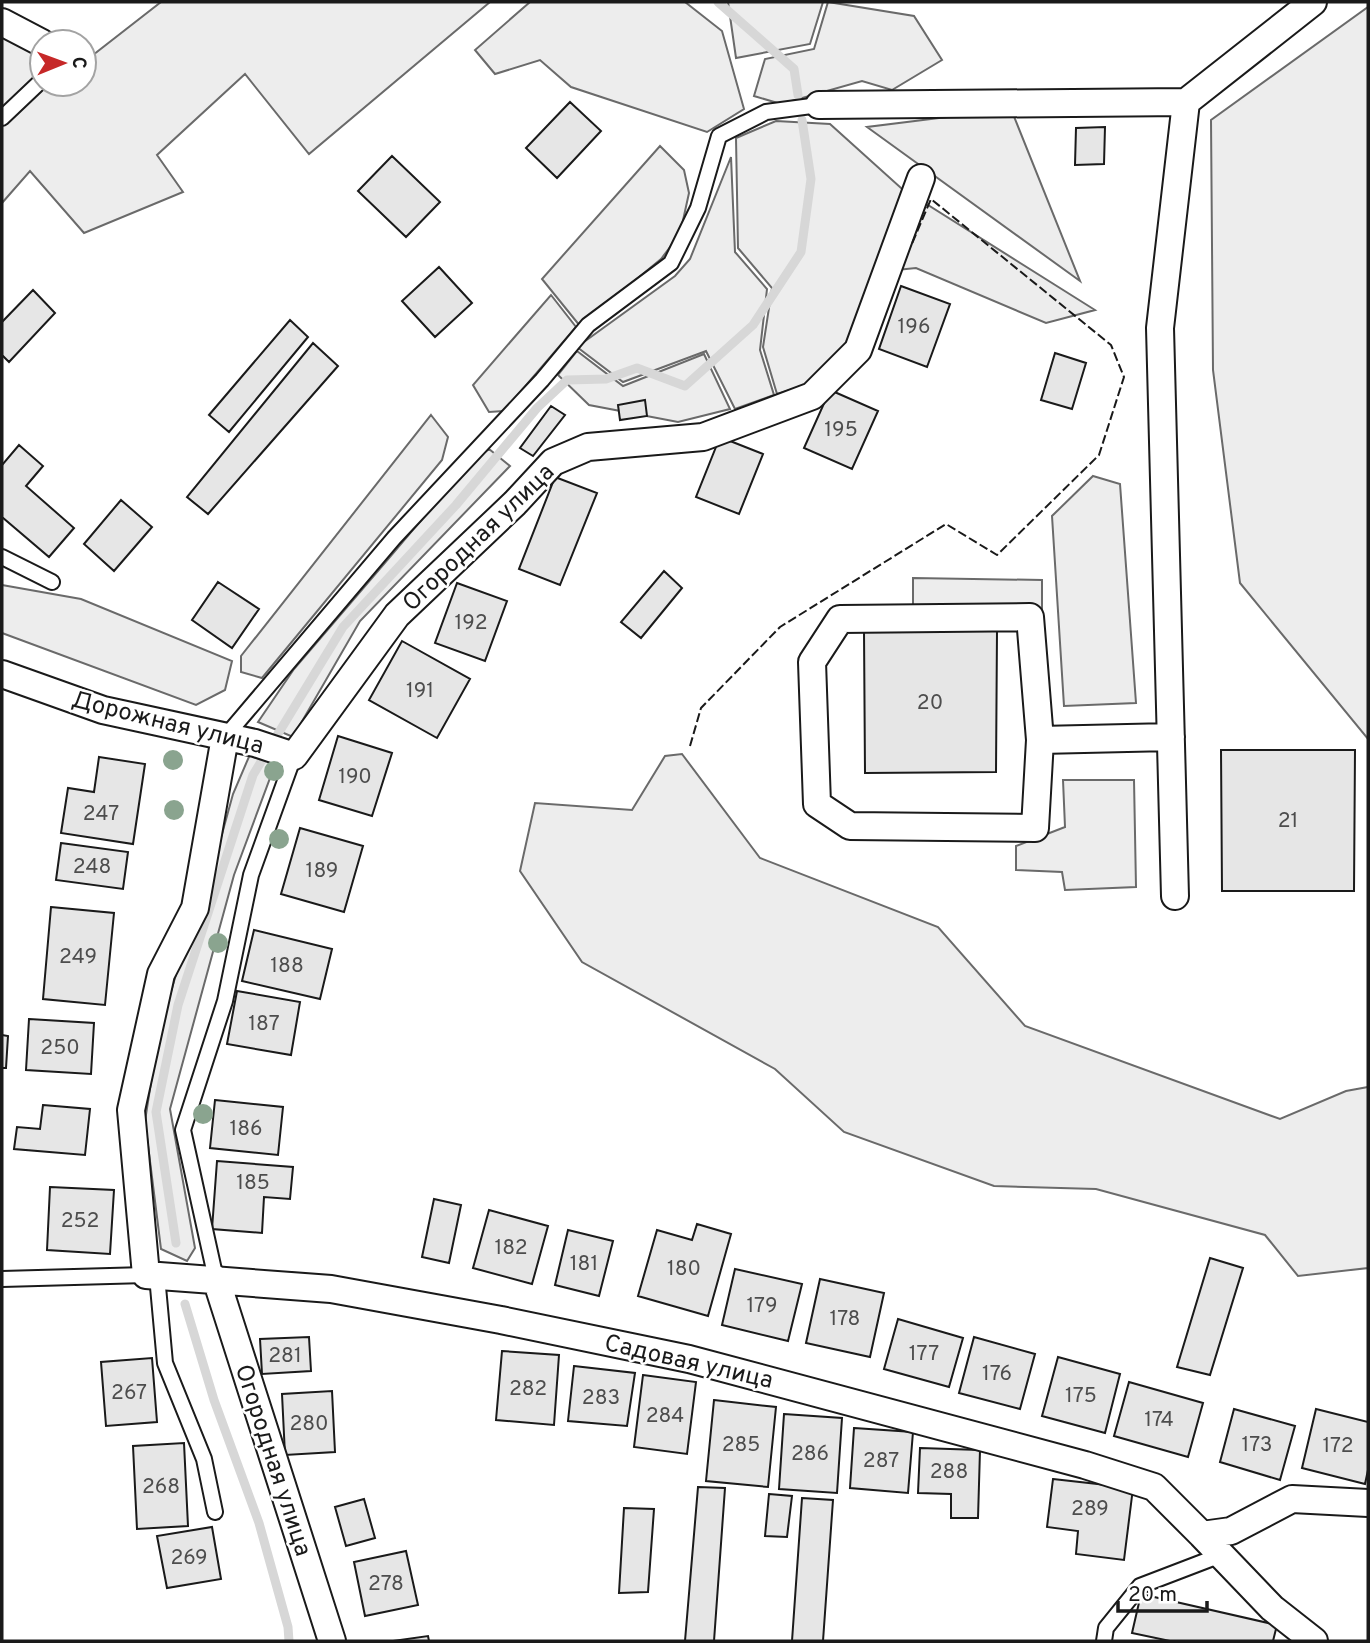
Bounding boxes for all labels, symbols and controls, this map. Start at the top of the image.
north arrow [28,28,98,98]
text: С [66,56,90,69]
house number: 196 [898,314,930,341]
house number: 195 [824,417,858,444]
street label: Огородная улица [397,458,562,619]
house number: 192 [454,610,488,637]
house number: 191 [406,678,434,705]
street label: Дорожная улица [68,686,267,762]
house number: 20 [917,690,943,717]
house number: 190 [338,764,372,791]
house number: 247 [83,801,119,828]
house number: 21 [1278,808,1298,835]
house number: 248 [73,854,111,881]
house number: 189 [306,858,338,885]
house number: 249 [59,944,97,971]
house number: 188 [270,953,304,980]
house number: 187 [248,1011,280,1038]
house number: 250 [40,1035,80,1062]
house number: 186 [229,1116,263,1143]
house number: 185 [236,1170,270,1197]
house number: 252 [61,1208,99,1235]
house number: 182 [494,1235,528,1262]
house number: 181 [570,1251,598,1278]
house number: 180 [667,1256,701,1283]
house number: 179 [746,1293,778,1320]
house number: 178 [830,1306,860,1333]
street label: Садовая улица [601,1329,776,1397]
house number: 177 [909,1341,939,1368]
house number: 281 [268,1343,302,1370]
street label: Огородная улица [227,1361,317,1560]
house number: 176 [982,1361,1012,1388]
house number: 282 [509,1376,547,1403]
house number: 267 [111,1380,147,1407]
house number: 175 [1065,1383,1097,1410]
house number: 283 [582,1385,620,1412]
house number: 284 [646,1403,684,1430]
house number: 174 [1144,1407,1174,1434]
house number: 280 [290,1411,328,1438]
house number: 285 [722,1432,760,1459]
house number: 173 [1241,1432,1273,1459]
house number: 172 [1322,1433,1354,1460]
house number: 286 [791,1441,829,1468]
house number: 287 [863,1448,899,1475]
house number: 288 [930,1459,968,1486]
house number: 268 [142,1474,180,1501]
house number: 289 [1071,1496,1109,1523]
house number: 269 [170,1545,208,1572]
scale bar [1118,1570,1207,1614]
house number: 278 [368,1571,404,1598]
text: 20 m [1128,1582,1177,1609]

